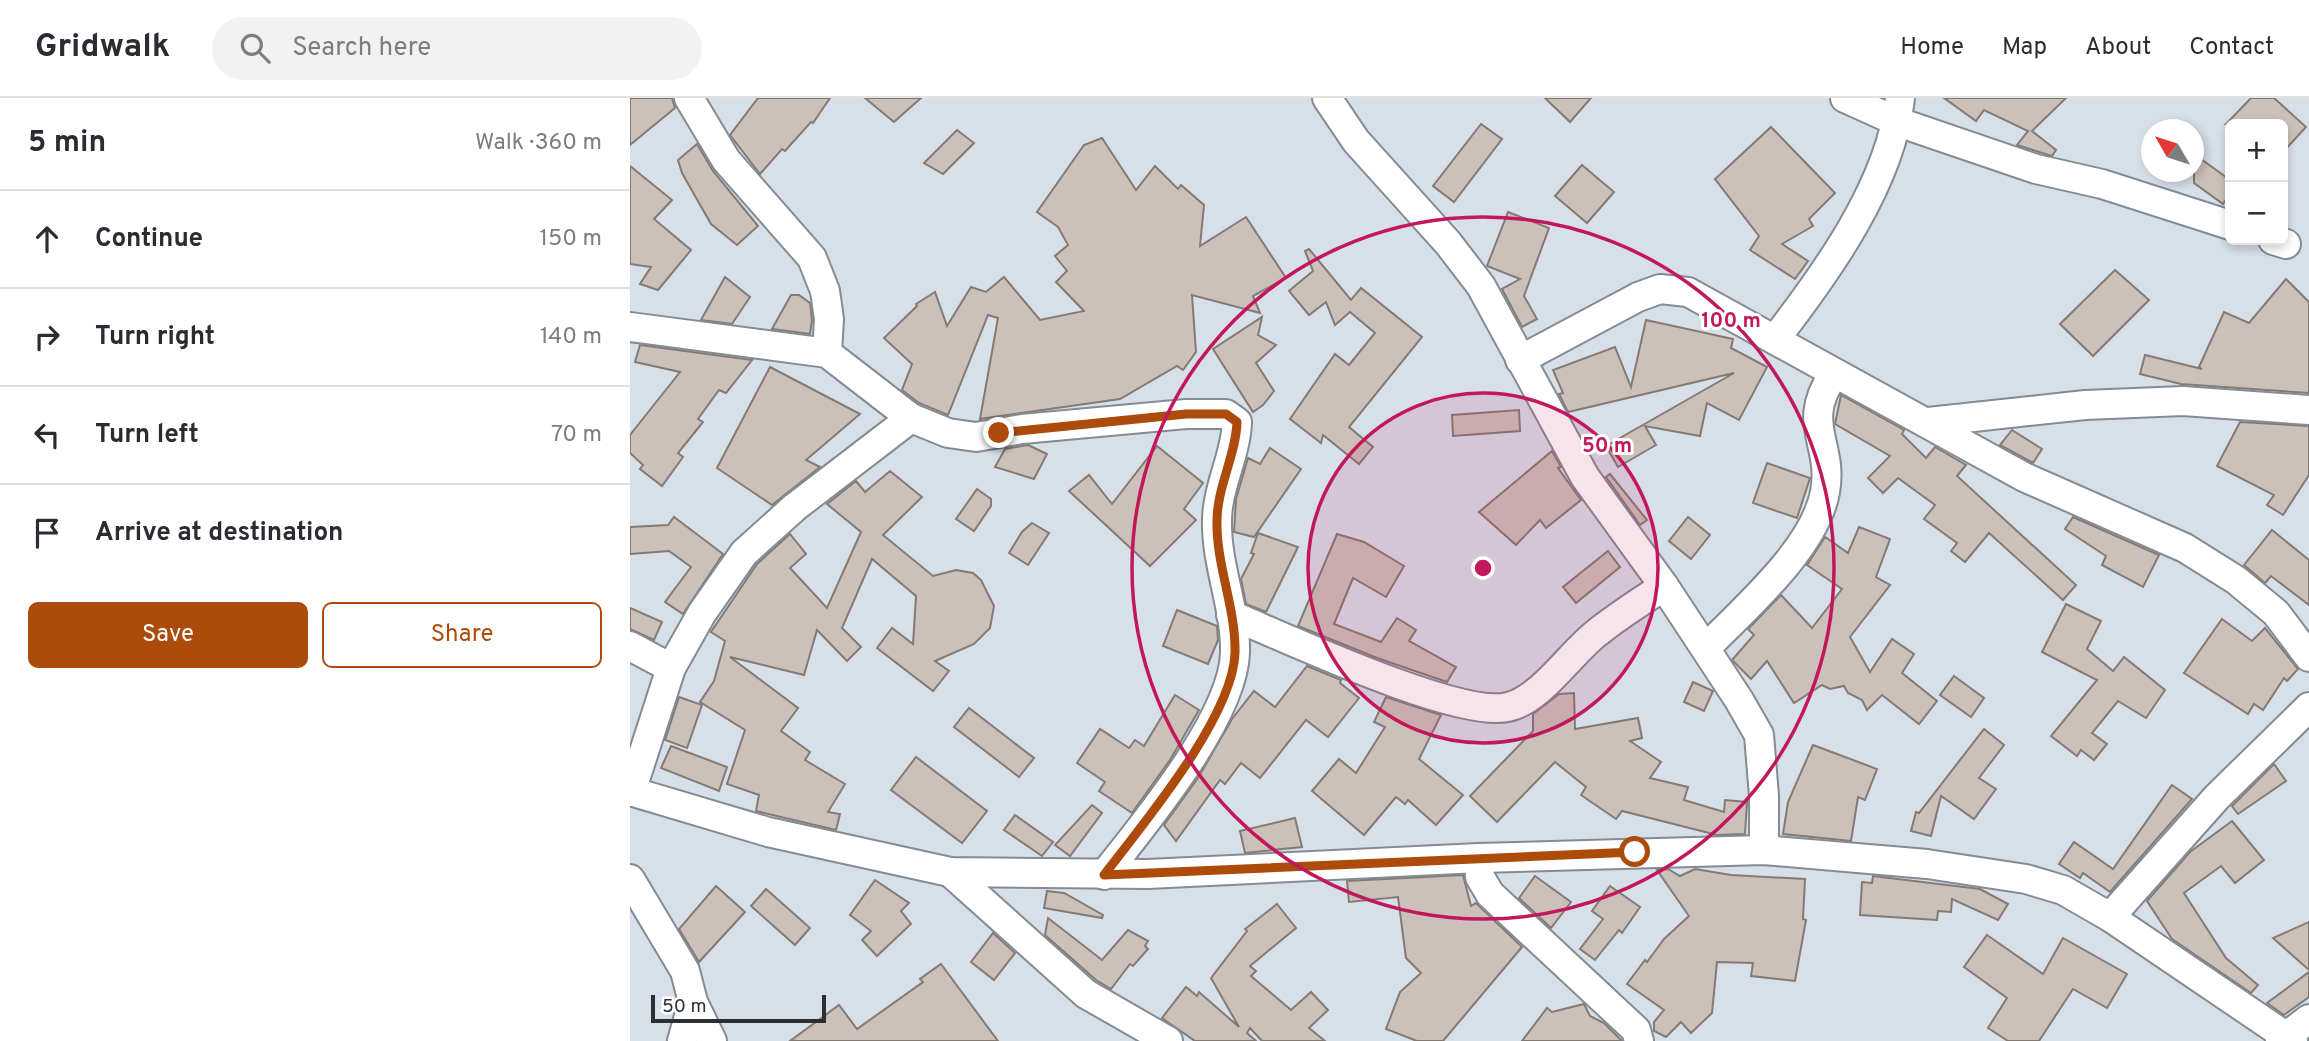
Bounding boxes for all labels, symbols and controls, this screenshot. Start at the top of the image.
search box [212,17,702,80]
text: Gridwalk [35,27,170,69]
icon: search [236,29,274,67]
text: Search here [292,32,431,65]
text: Home [1900,33,1964,63]
text: Map [2002,33,2047,63]
text: About [2085,33,2151,63]
text: Contact [2189,33,2274,63]
north arrow [2141,119,2204,182]
map controls [2225,119,2288,245]
button: + [2225,119,2288,182]
text: 5 min [28,125,106,162]
text: Walk · 360 m [475,129,602,158]
button: − [2225,182,2288,245]
icon: ahead [28,220,66,258]
text: Continue [95,223,203,256]
text: 150 m [540,225,602,254]
text: 100 m [1701,308,1761,335]
icon: right [28,318,66,356]
text: Turn right [95,321,215,354]
text: 140 m [540,323,602,352]
icon: left [28,416,66,454]
route end [983,417,1014,448]
text: Turn left [95,419,199,452]
text: 70 m [551,421,602,450]
text: 50 m [1582,433,1632,460]
icon: arrive [28,514,66,552]
text: Arrive at destination [95,517,343,550]
centre of rings [1471,556,1495,580]
button: Save [28,602,308,668]
button: Share [322,602,602,668]
route start [1619,836,1650,867]
scale bar [651,992,826,1024]
text: 50 m [662,995,707,1019]

